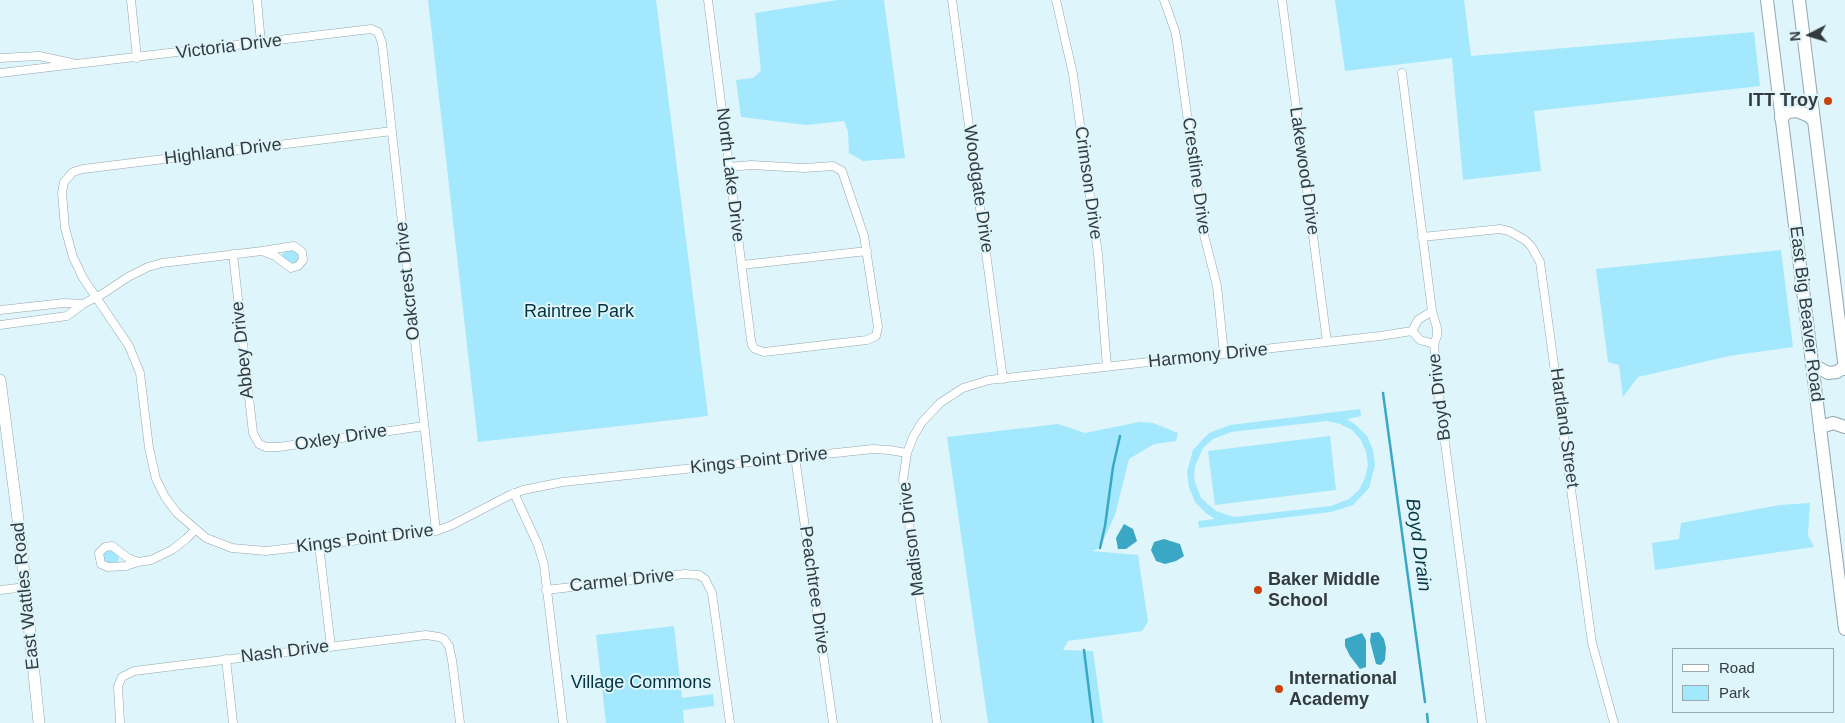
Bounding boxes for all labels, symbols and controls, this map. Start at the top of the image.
north arrow [1785,10,1835,60]
street label: Victoria Drive [175,30,283,64]
text: N [1787,31,1803,42]
place label: ITT Troy [1748,90,1818,112]
marker: ITT Troy [1822,95,1834,107]
street label: Lakewood Drive [1284,106,1324,236]
street label: North Lake Drive [711,107,749,243]
street label: Crestline Drive [1177,116,1215,236]
street label: Woodgate Drive [958,124,998,254]
street label: Crimson Drive [1069,125,1107,241]
street label: Highland Drive [163,134,283,170]
street label: Oakcrest Drive [391,221,425,341]
street label: East Big Beaver Road [1784,225,1828,403]
street label: Abbey Drive [227,300,259,400]
park label: Raintree Park [524,301,634,323]
street label: Harmony Drive [1147,339,1269,373]
street label: Boyd Drive [1424,352,1456,442]
street label: Hartland Street [1545,367,1583,489]
street label: Oxley Drive [293,420,389,456]
street label: Kings Point Drive [689,443,829,479]
street label: Madison Drive [894,481,930,597]
water label: Boyd Drain [1400,497,1436,593]
street label: Kings Point Drive [295,520,435,558]
street label: East Wattles Road [8,521,44,671]
street label: Peachtree Drive [794,525,834,655]
street label: Carmel Drive [569,565,675,597]
place label: Baker Middle School [1268,569,1380,612]
marker: Baker Middle School [1252,584,1264,596]
street label: Nash Drive [240,636,330,668]
legend [1672,648,1835,713]
text: Road [1719,659,1755,676]
place label: International Academy [1289,668,1397,711]
park label: Village Commons [571,672,711,694]
marker: International Academy [1273,683,1285,695]
text: Park [1719,684,1750,701]

